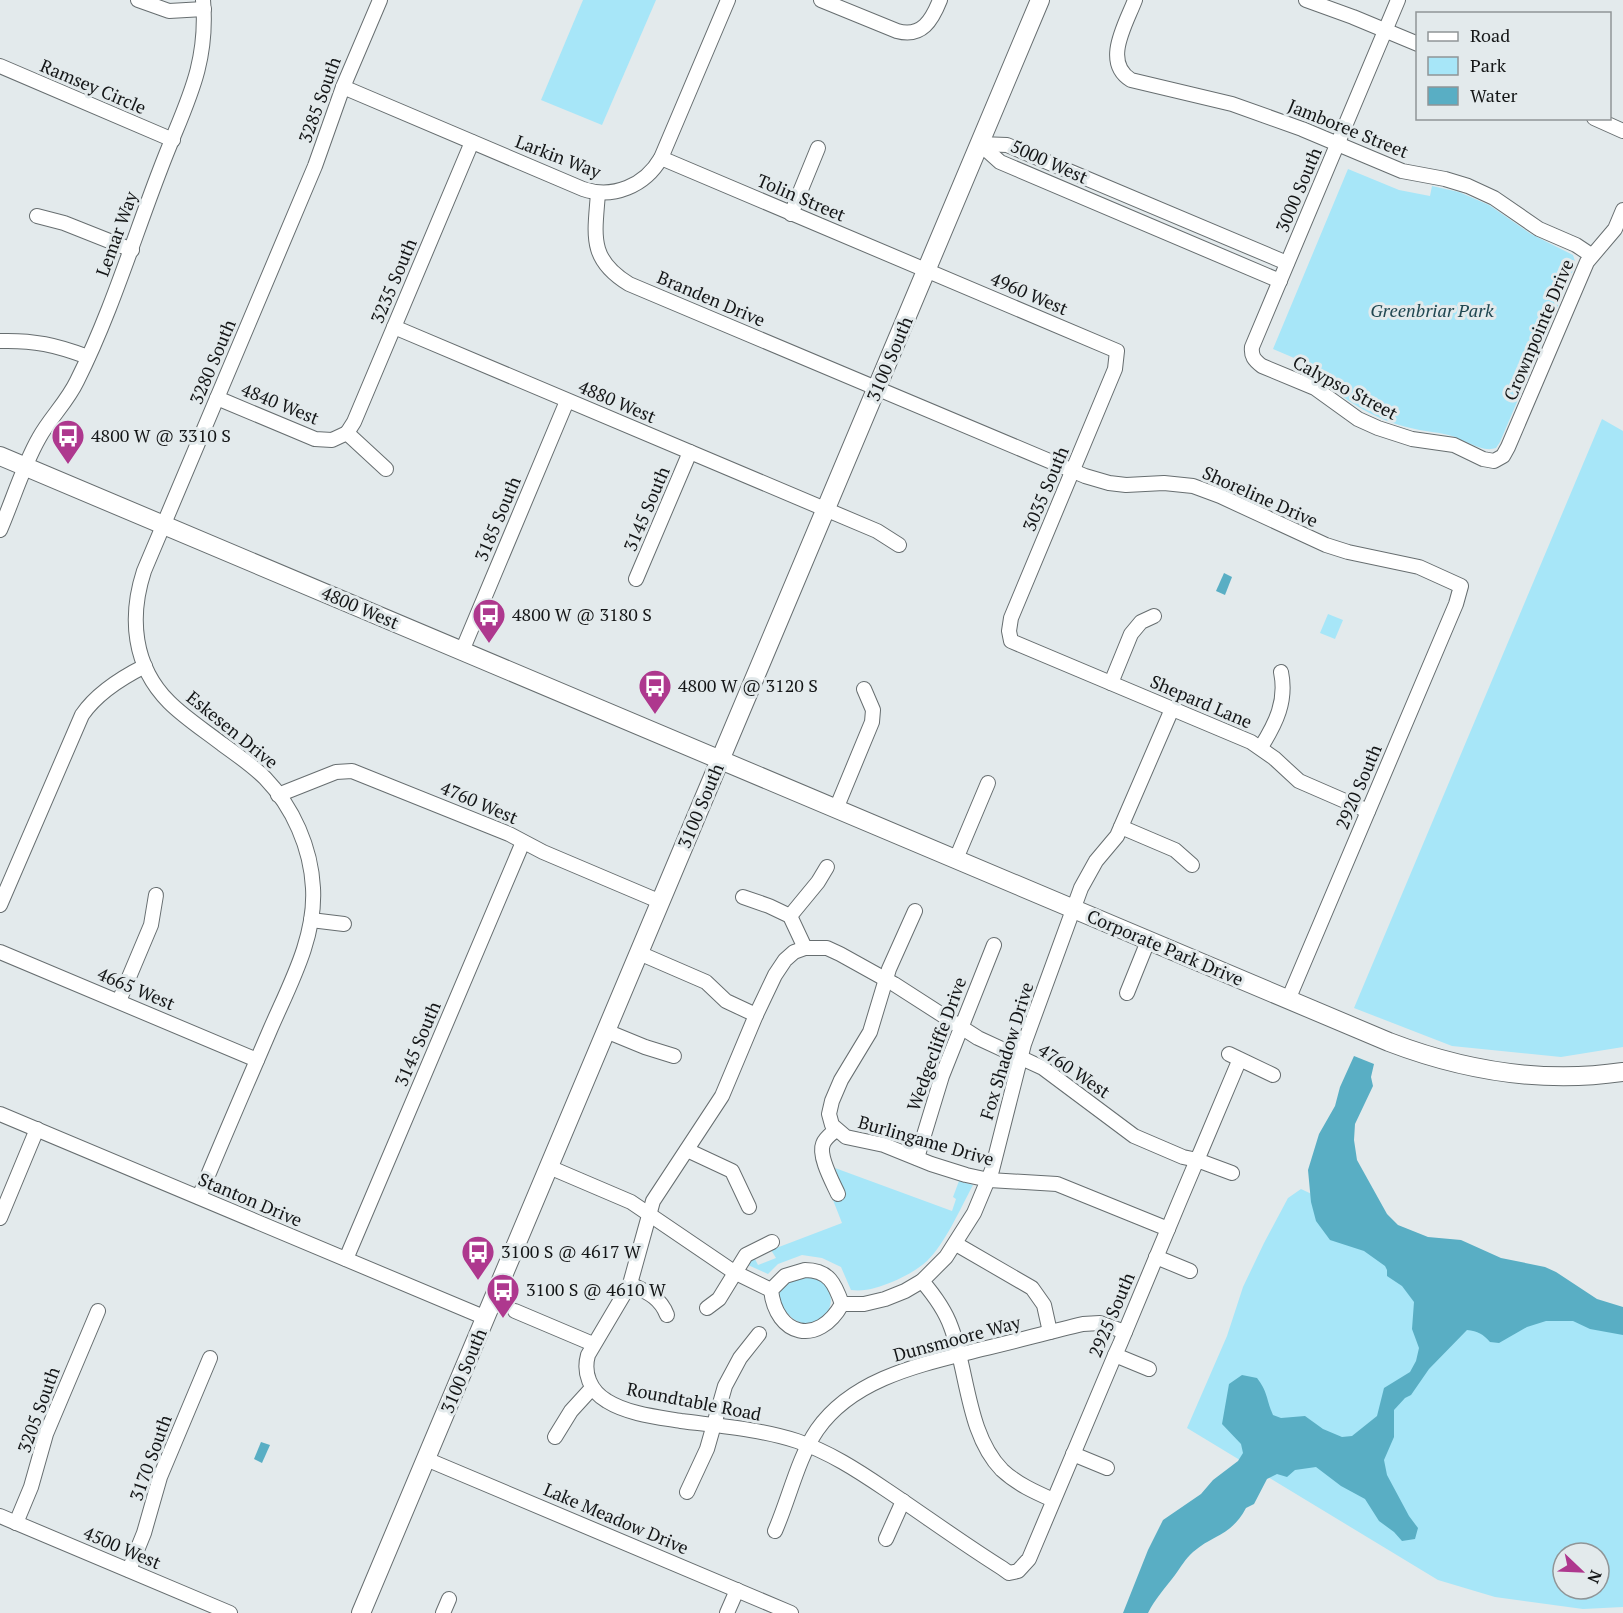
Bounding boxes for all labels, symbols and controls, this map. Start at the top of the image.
legend [1416,12,1611,120]
text: Road [1470,23,1510,47]
street label: Ramsey Circle [37,53,150,119]
street label: 3285 South [292,53,346,146]
text: Park [1470,53,1507,77]
text: Water [1470,83,1517,107]
street label: Jamboree Street [1285,93,1412,163]
street label: Larkin Way [512,129,605,184]
street label: 5000 West [1007,133,1092,189]
street label: 3000 South [1269,143,1327,236]
street label: Tolin Street [753,168,850,227]
street label: Lemar Way [90,187,143,279]
street label: 3235 South [364,234,422,327]
street label: Crownpointe Drive [1497,255,1579,404]
street label: Branden Drive [654,265,769,332]
street label: 4960 West [987,266,1072,320]
park label: Greenbriar Park [1370,298,1494,322]
street label: 3100 South [860,312,918,405]
street label: 3280 South [183,315,241,408]
street label: Calypso Street [1289,349,1402,425]
street label: 4880 West [575,374,660,428]
street label: 4840 West [238,377,323,430]
bus stop icon: 4800 W @ 3310 S [50,418,86,465]
place label: 4800 W @ 3310 S [91,423,231,447]
street label: 3035 South [1016,442,1074,535]
street label: Shoreline Drive [1199,460,1322,532]
street label: 3145 South [617,462,675,555]
street label: 3185 South [468,472,526,565]
street label: 4800 West [318,580,403,634]
bus stop icon: 4800 W @ 3180 S [471,597,507,644]
place label: 4800 W @ 3180 S [512,602,652,626]
bus stop icon: 4800 W @ 3120 S [637,668,673,715]
street label: Shepard Lane [1147,669,1256,733]
place label: 4800 W @ 3120 S [678,673,818,697]
street label: Eskesen Drive [182,685,283,774]
street label: 2920 South [1329,740,1387,833]
street label: 3100 South [671,759,729,852]
street label: 4760 West [437,775,522,829]
street label: Corporate Park Drive [1084,903,1247,991]
street label: 4665 West [94,961,179,1015]
street label: Wedgecliffe Drive [901,973,971,1114]
street label: Fox Shadow Drive [974,979,1038,1122]
street label: 3145 South [388,997,446,1090]
street label: 4760 West [1034,1037,1115,1103]
street label: Burlingame Drive [856,1109,997,1171]
street label: Stanton Drive [195,1166,306,1232]
bus stop icon: 3100 S @ 4617 W [460,1234,496,1281]
place label: 3100 S @ 4617 W [501,1239,641,1263]
street label: 2925 South [1082,1268,1140,1361]
bus stop icon: 3100 S @ 4610 W [485,1272,521,1319]
place label: 3100 S @ 4610 W [526,1277,666,1301]
street label: Dunsmoore Way [890,1309,1024,1367]
street label: 3100 South [434,1324,492,1417]
street label: 3205 South [11,1363,65,1456]
street label: Roundtable Road [625,1376,764,1426]
street label: 3170 South [123,1411,177,1504]
street label: Lake Meadow Drive [540,1477,693,1559]
street label: 4500 West [80,1520,165,1574]
north arrow [1551,1541,1611,1601]
text: N [1582,1567,1607,1587]

